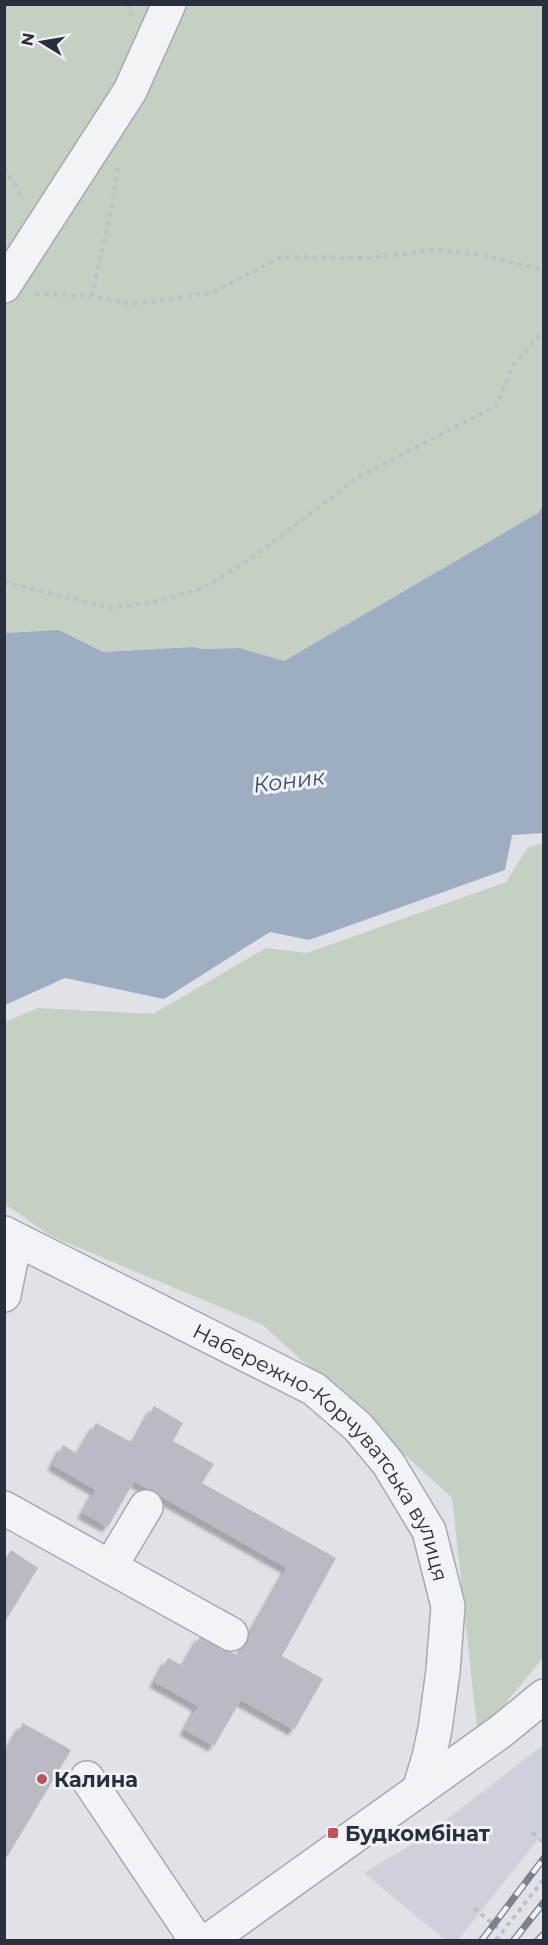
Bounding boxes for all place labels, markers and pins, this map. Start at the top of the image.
place label: Калина [54,1767,138,1792]
marker: Калина [35,1772,49,1786]
place label: Будкомбінат [345,1821,491,1846]
marker: Будкомбінат [326,1826,340,1840]

